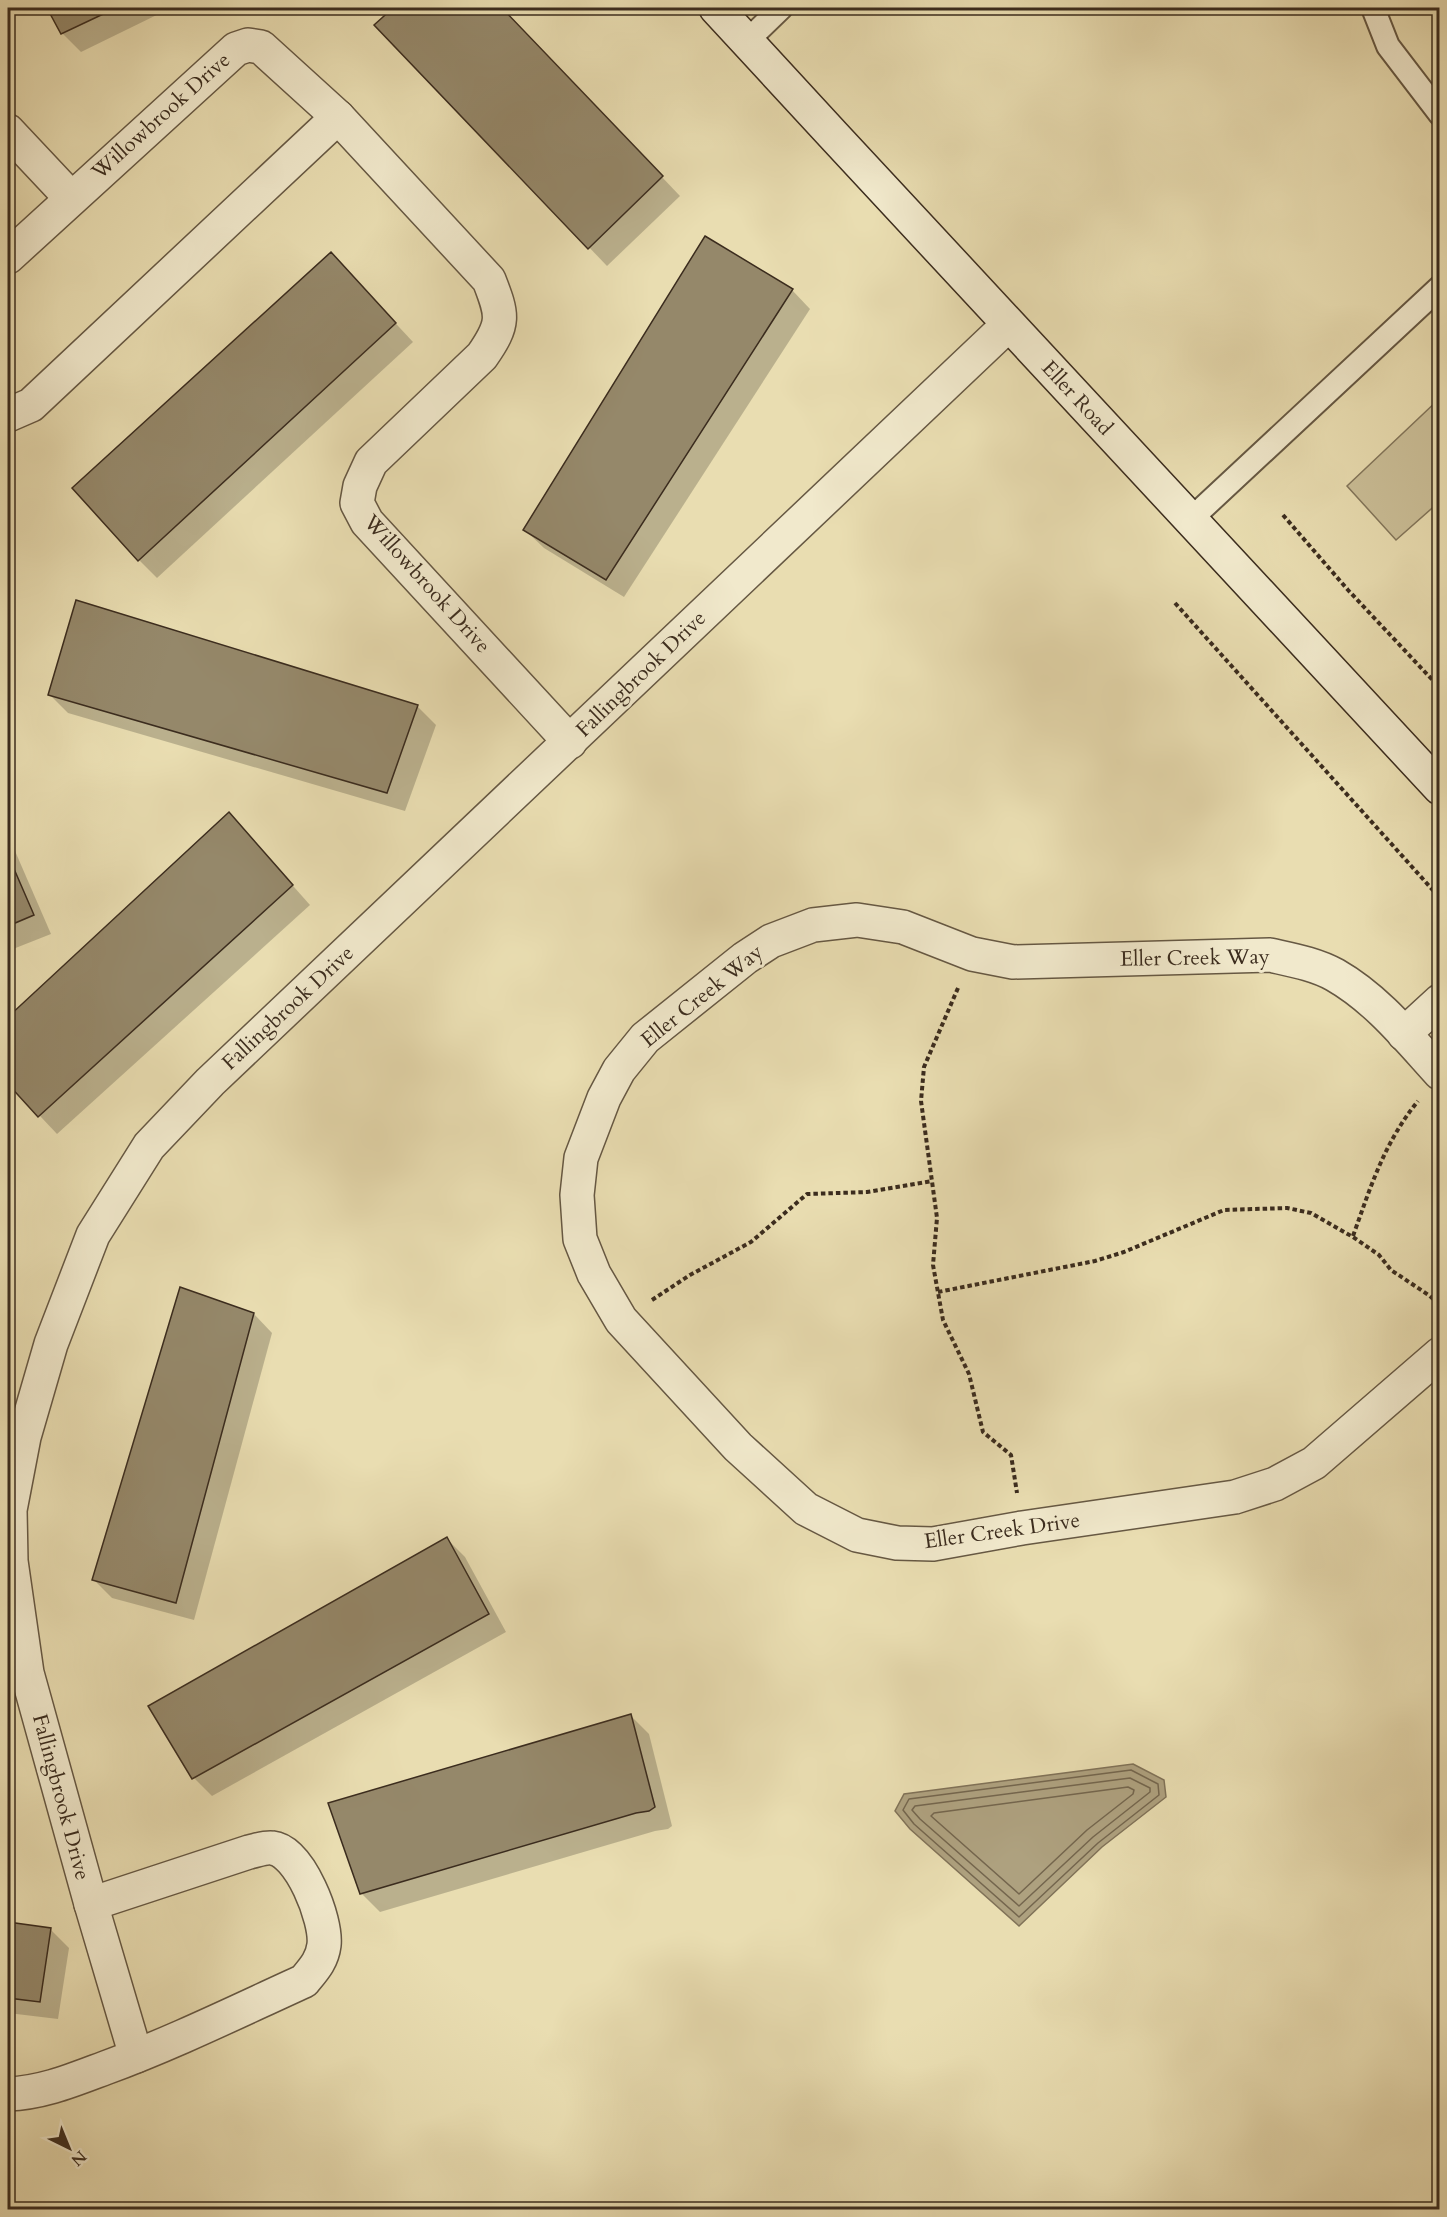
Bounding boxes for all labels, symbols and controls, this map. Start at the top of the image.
street label: Willowbrook Drive [85,46,237,187]
street label: Eller Road [1035,354,1119,442]
street label: Willowbrook Drive [356,508,497,660]
street label: Fallingbrook Drive [570,604,712,744]
street label: Eller Creek Way [635,938,769,1054]
street label: Fallingbrook Drive [216,939,360,1077]
street label: Eller Creek Way [1120,942,1270,974]
street label: Eller Creek Drive [922,1506,1082,1556]
street label: Fallingbrook Drive [25,1711,97,1883]
north arrow [39,2118,99,2178]
text: N [66,2145,91,2171]

